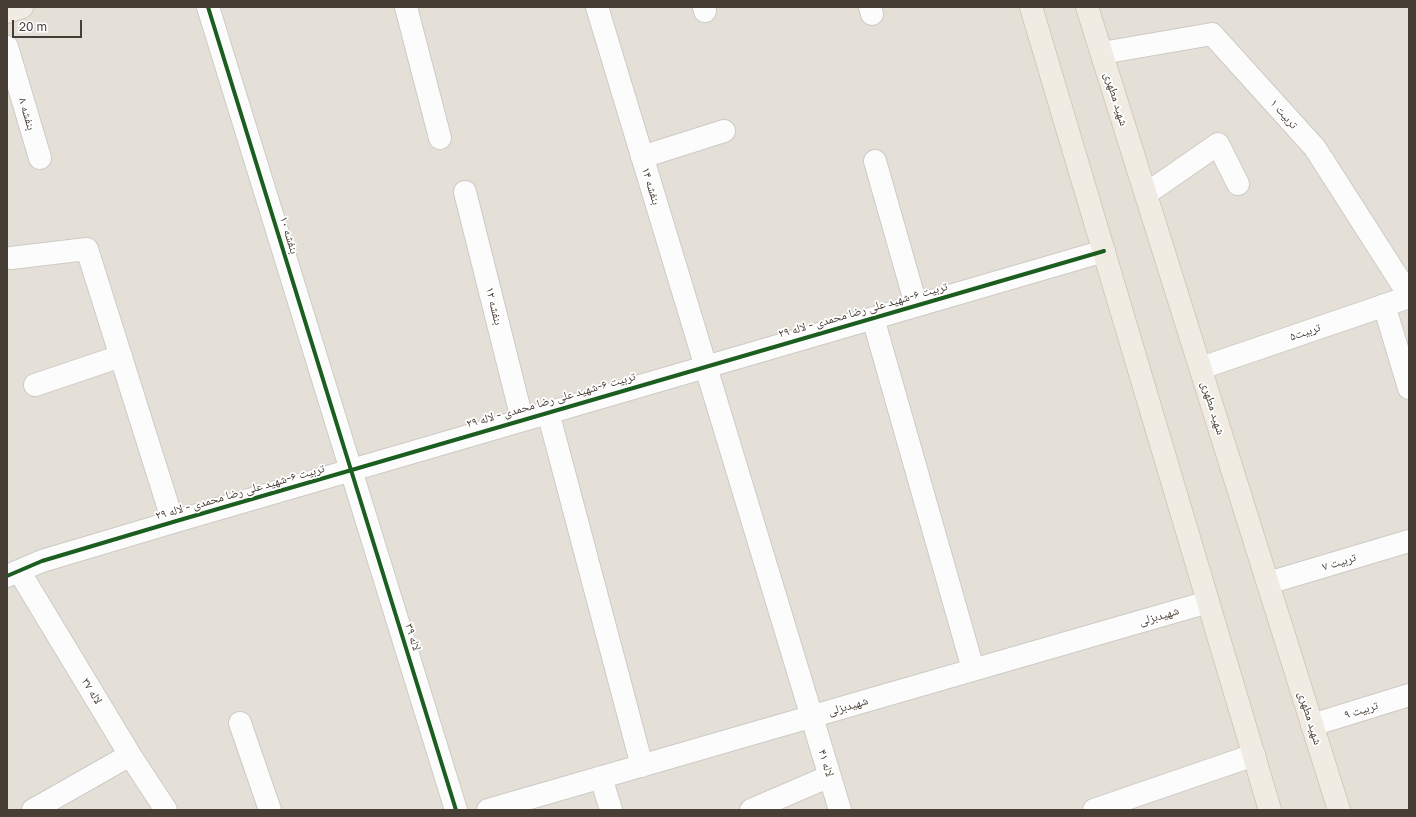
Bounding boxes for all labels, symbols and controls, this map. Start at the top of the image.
scale bar [14,12,84,38]
text: 20 m [19,19,47,34]
street label: شهید مطهری [1101,70,1131,128]
street label: بنفشه ۸ [16,96,38,132]
street label: تربیت ۱ [1267,96,1301,132]
street label: بنفشه ۱۴ [638,165,664,207]
street label: بنفشه ۱۰ [276,214,302,256]
street label: تربیت ۶-شهید علی رضا محمدی - لاله ۲۹ [777,279,949,341]
street label: بنفشه ۱۲ [482,286,506,326]
street label: تربیت۵ [1288,320,1322,344]
street label: تربیت ۶-شهید علی رضا محمدی - لاله ۲۹ [465,369,637,431]
street label: شهید مطهری [1198,379,1228,437]
street label: تربیت ۶-شهید علی رضا محمدی - لاله ۲۹ [154,461,326,523]
street label: تربیت ۷ [1320,550,1358,574]
street label: شهیدبزلی [1137,603,1181,629]
street label: لاله ۳۹ [402,622,424,652]
street label: لاله ۳۷ [79,675,105,707]
street label: شهید مطهری [1295,689,1325,747]
street label: شهیدبزلی [826,693,870,719]
street label: تربیت ۹ [1342,698,1380,722]
street label: لاله ۴۱ [815,748,837,778]

